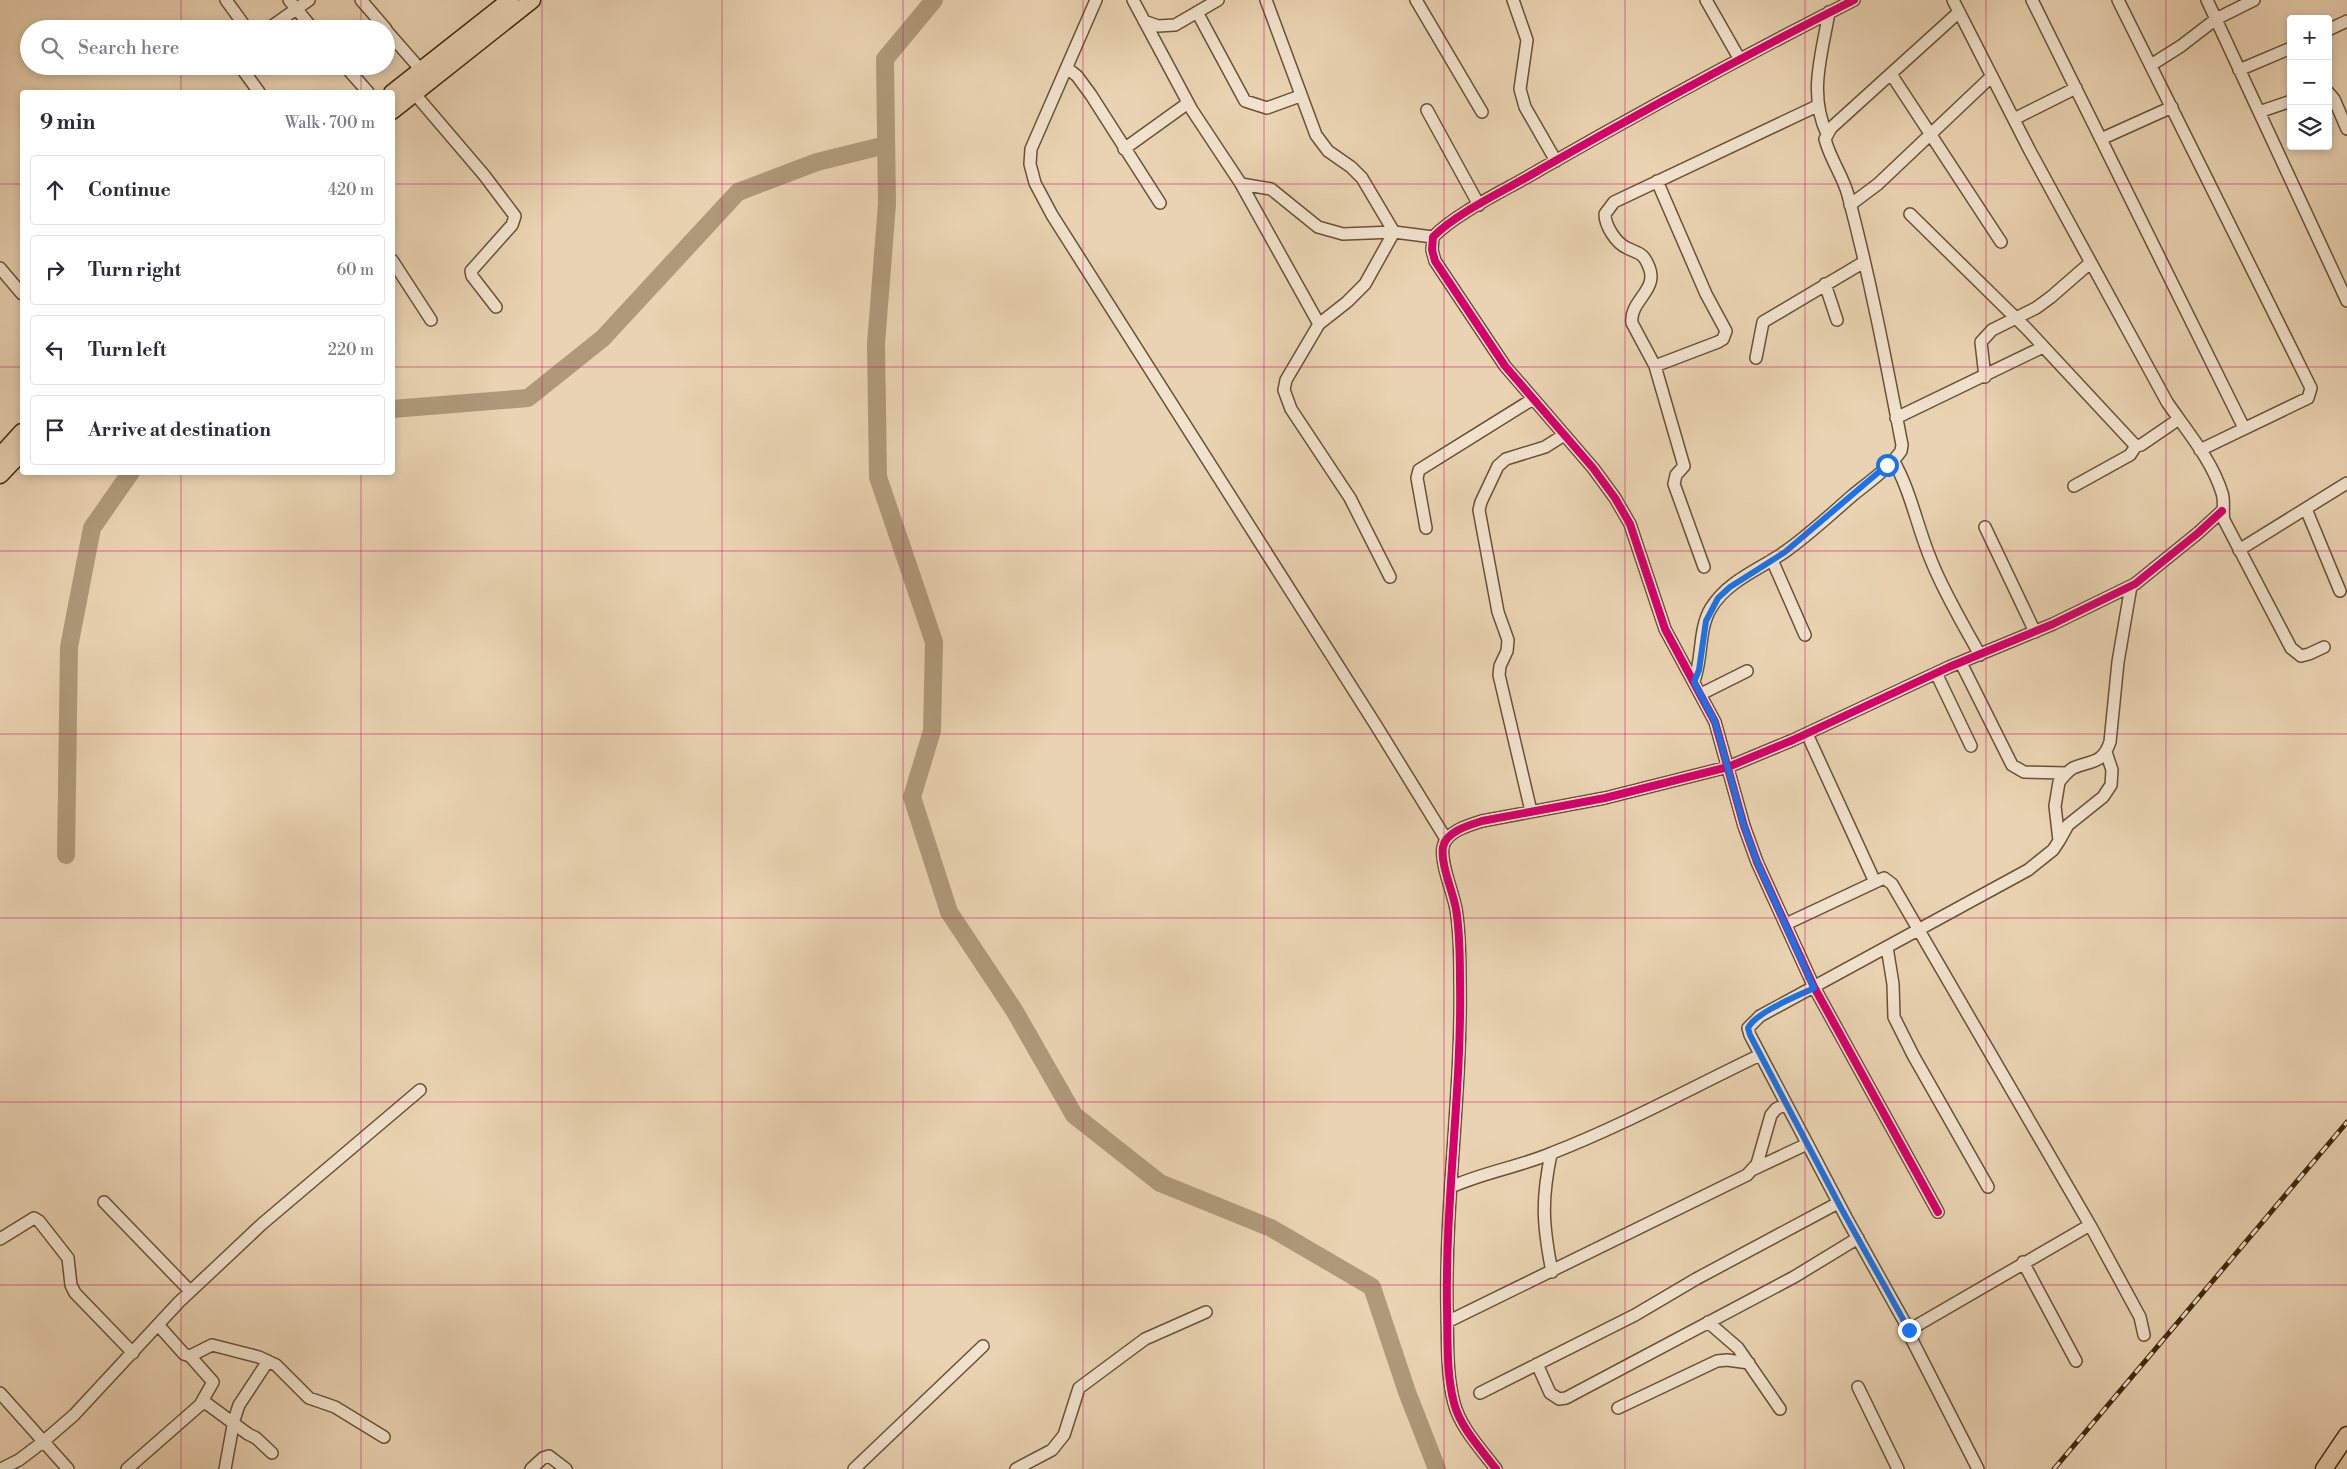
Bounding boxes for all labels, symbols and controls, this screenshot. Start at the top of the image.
map controls [2287,15,2332,150]
button: + [2287,15,2332,60]
search box [20,20,395,75]
icon: search [38,34,66,62]
text: Search here [78,36,179,60]
button: − [2287,60,2332,105]
button: layers [2287,105,2332,150]
text: 9 min [40,110,95,136]
text: Walk · 700 m [285,113,375,133]
icon: ahead [41,176,69,204]
text: Continue [88,178,171,202]
text: 420 m [327,180,374,200]
icon: right [41,256,69,284]
text: Turn right [88,258,181,282]
text: 60 m [336,260,374,280]
icon: left [41,336,69,364]
text: Turn left [88,338,167,362]
text: 220 m [328,340,374,360]
icon: arrive [41,416,69,444]
text: Arrive at destination [88,418,271,442]
route start [1876,454,1899,477]
route end [1898,1319,1921,1342]

